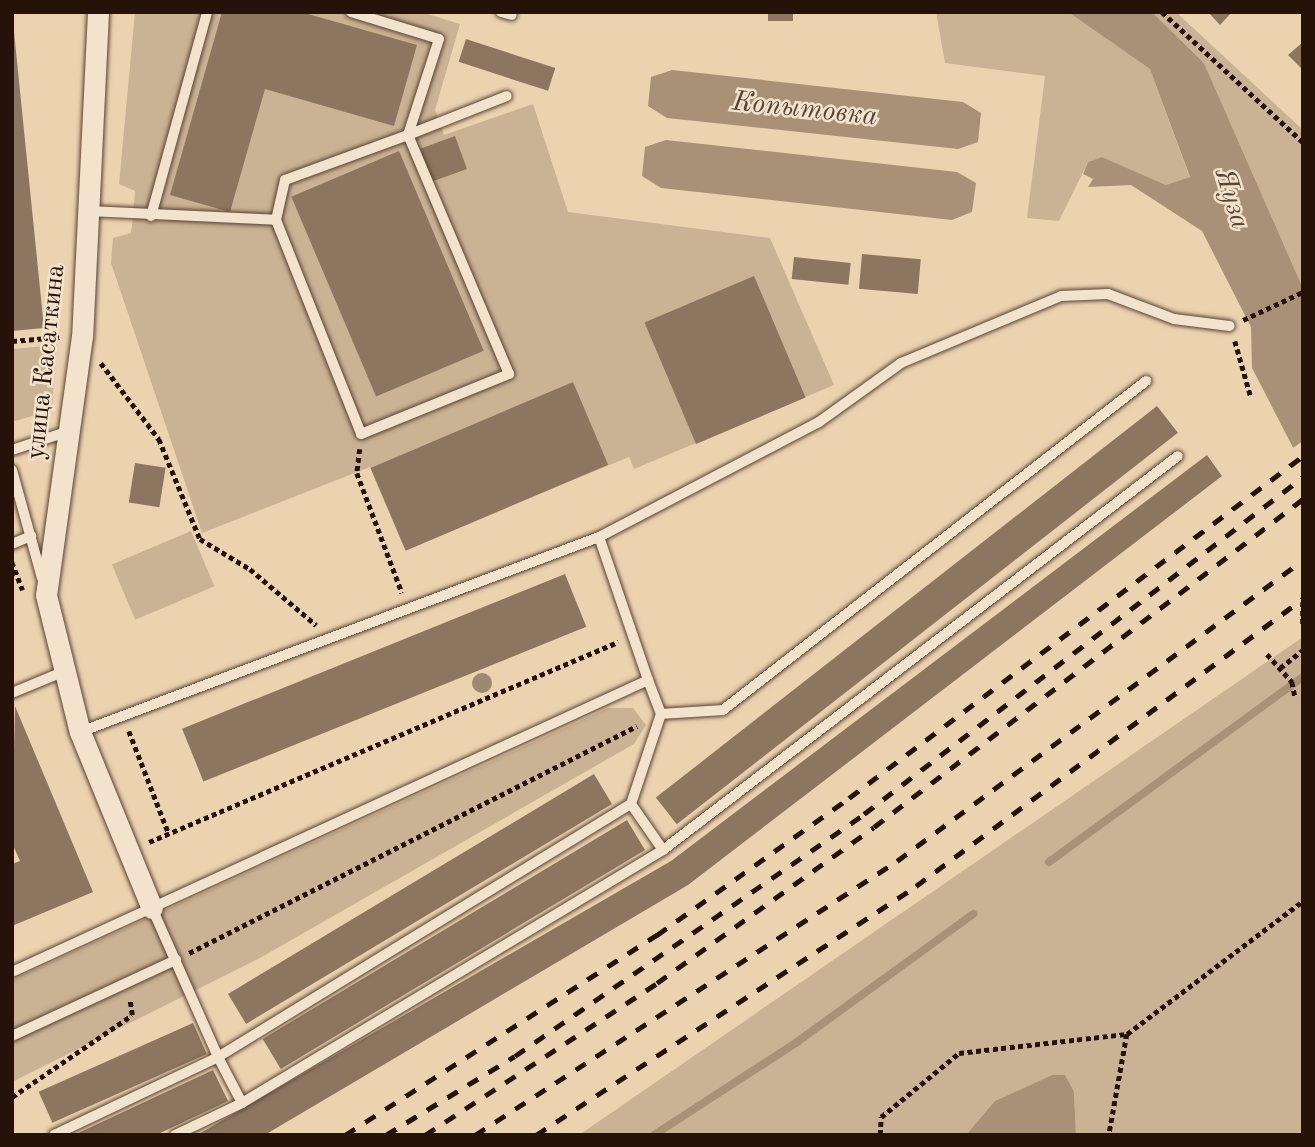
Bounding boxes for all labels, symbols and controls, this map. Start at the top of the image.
water label: Копытовка [731,86,879,134]
water label: Яуза [1206,164,1256,234]
street label: улица Касаткина [21,263,73,461]

